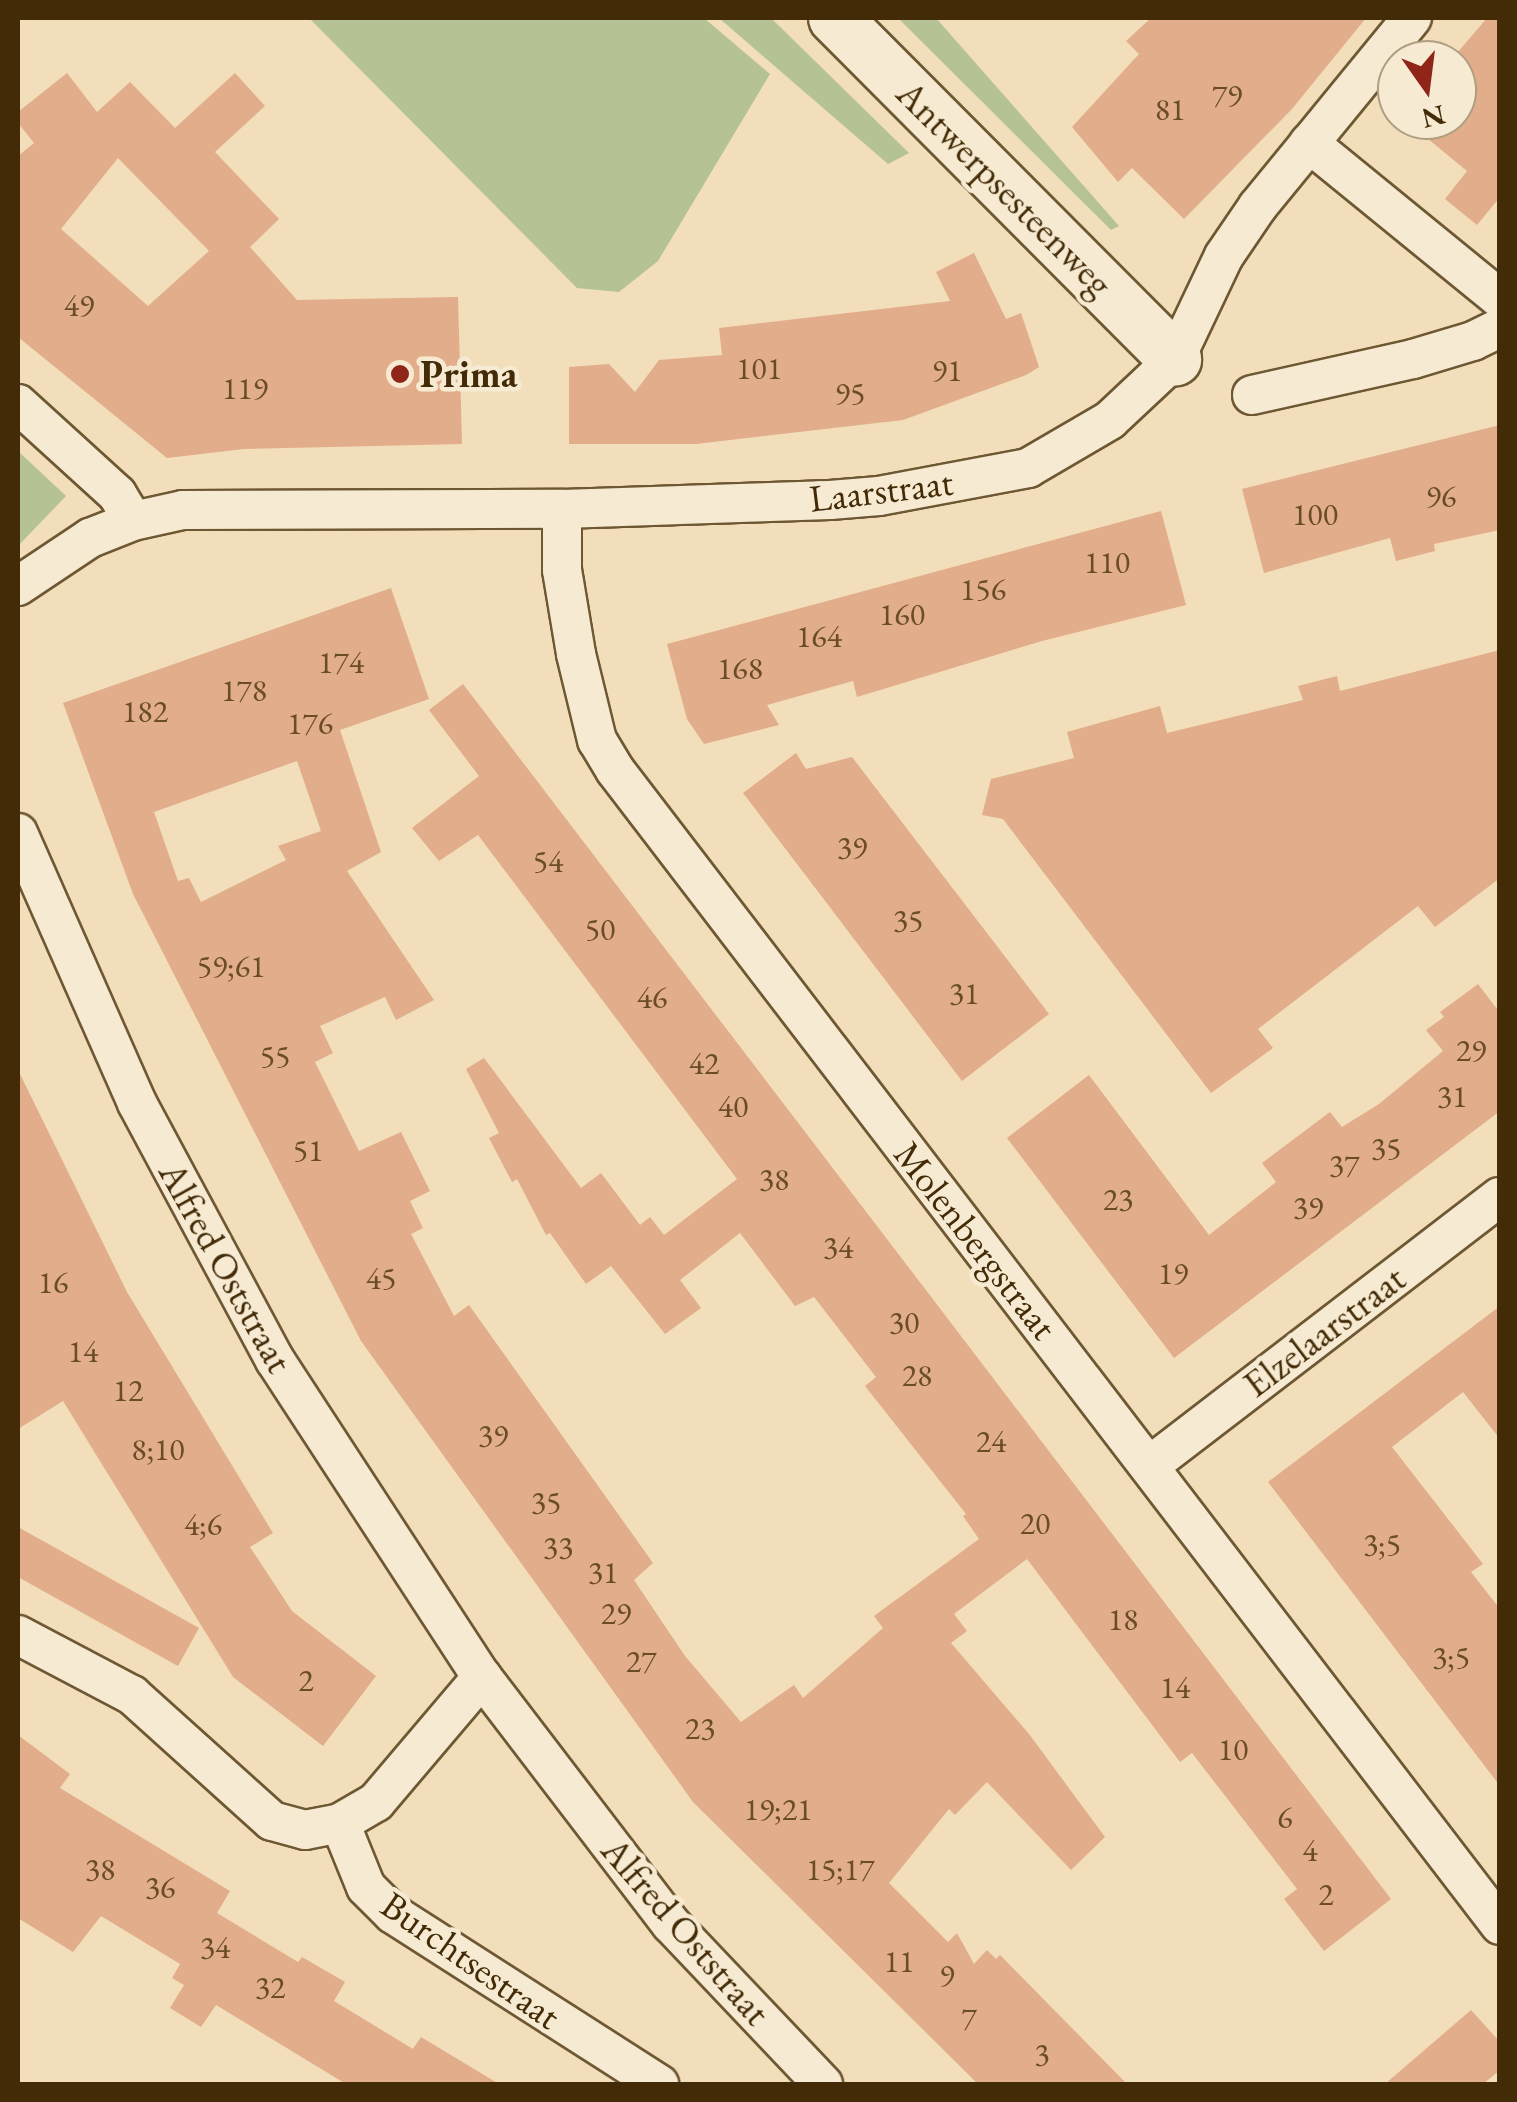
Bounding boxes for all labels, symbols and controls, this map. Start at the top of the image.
north arrow [1377,40,1477,140]
street label: Antwerpsesteenweg [888,71,1122,305]
house number: 79 [1212,76,1242,114]
house number: 81 [1155,90,1185,128]
text: N [1418,97,1449,137]
house number: 49 [64,286,94,324]
house number: 101 [736,349,782,387]
place label: Prima [420,351,517,397]
house number: 91 [932,351,962,389]
marker: Prima [389,363,411,385]
house number: 119 [222,369,268,407]
house number: 95 [835,374,865,412]
street label: Laarstraat [807,459,955,521]
house number: 96 [1426,477,1456,515]
house number: 100 [1292,495,1338,533]
house number: 110 [1084,543,1130,581]
house number: 156 [960,570,1006,608]
house number: 160 [879,595,925,633]
house number: 164 [796,617,842,655]
house number: 174 [318,643,364,681]
house number: 168 [717,649,763,687]
house number: 178 [221,671,267,709]
house number: 182 [122,692,168,730]
house number: 176 [287,704,333,742]
house number: 39 [837,828,867,866]
house number: 54 [533,842,563,880]
house number: 35 [893,901,923,939]
house number: 50 [585,910,615,948]
house number: 59;61 [197,947,265,985]
house number: 31 [949,974,979,1012]
house number: 46 [637,978,667,1016]
house number: 29 [1456,1031,1486,1069]
house number: 55 [260,1037,290,1075]
house number: 42 [689,1044,719,1082]
house number: 31 [1437,1077,1467,1115]
house number: 40 [718,1087,748,1125]
house number: 35 [1371,1129,1401,1167]
house number: 51 [293,1131,323,1169]
street label: Molenbergstraat [885,1132,1067,1348]
house number: 37 [1329,1146,1359,1184]
street label: Alfred Oststraat [149,1154,303,1380]
house number: 38 [759,1160,789,1198]
house number: 23 [1103,1180,1133,1218]
house number: 39 [1293,1188,1323,1226]
house number: 34 [823,1228,853,1266]
house number: 19 [1158,1254,1188,1292]
street label: Elzelaarstraat [1234,1255,1414,1407]
house number: 45 [366,1259,396,1297]
house number: 16 [38,1263,68,1301]
house number: 30 [889,1303,919,1341]
house number: 14 [68,1332,98,1370]
house number: 28 [902,1356,932,1394]
house number: 12 [113,1371,143,1409]
house number: 39 [478,1416,508,1454]
house number: 24 [976,1422,1006,1460]
house number: 8;10 [131,1430,185,1468]
house number: 35 [531,1483,561,1521]
house number: 20 [1020,1504,1050,1542]
house number: 4;6 [184,1505,222,1543]
house number: 3;5 [1363,1525,1401,1563]
house number: 33 [543,1528,573,1566]
house number: 31 [588,1553,618,1591]
house number: 29 [601,1594,631,1632]
house number: 18 [1108,1600,1138,1638]
house number: 3;5 [1432,1638,1470,1676]
house number: 27 [626,1642,656,1680]
house number: 2 [298,1661,314,1699]
house number: 14 [1160,1668,1190,1706]
house number: 23 [685,1709,715,1747]
house number: 10 [1218,1730,1248,1768]
house number: 19;21 [744,1790,812,1828]
house number: 6 [1277,1798,1293,1836]
street label: Alfred Oststraat [592,1828,780,2034]
house number: 4 [1302,1831,1318,1869]
house number: 38 [85,1850,115,1888]
house number: 15;17 [806,1850,874,1888]
house number: 36 [145,1868,175,1906]
house number: 2 [1318,1875,1334,1913]
street label: Burchtsestraat [373,1882,569,2038]
house number: 34 [200,1928,230,1966]
house number: 11 [884,1942,914,1980]
house number: 9 [939,1956,955,1994]
house number: 32 [255,1968,285,2006]
house number: 7 [961,1999,977,2037]
house number: 3 [1034,2035,1050,2073]

